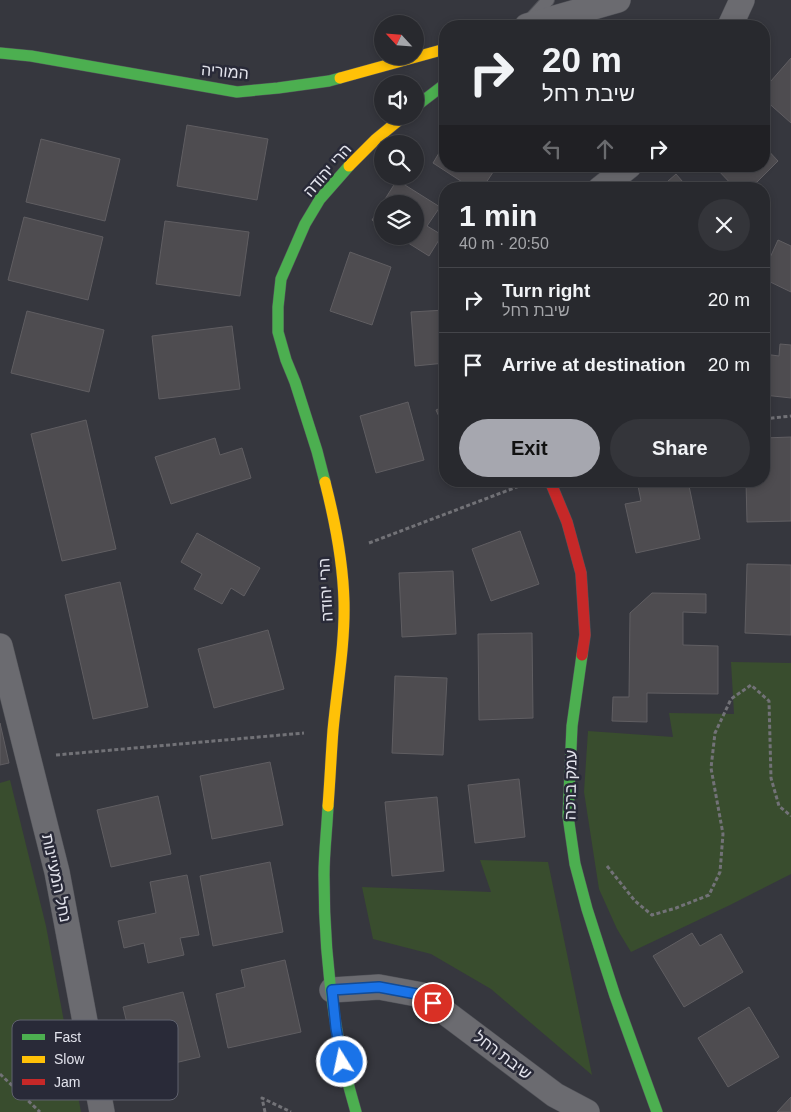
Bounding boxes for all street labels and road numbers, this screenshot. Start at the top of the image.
street label: המוריה [200,61,250,82]
street label: הרי יהודה [300,141,355,200]
street label: הרי יהודה [315,558,336,622]
street label: עמק ברכה [561,750,580,820]
street label: נחל המעיינות [39,832,74,924]
street label: שיבת רחל [471,1028,535,1083]

